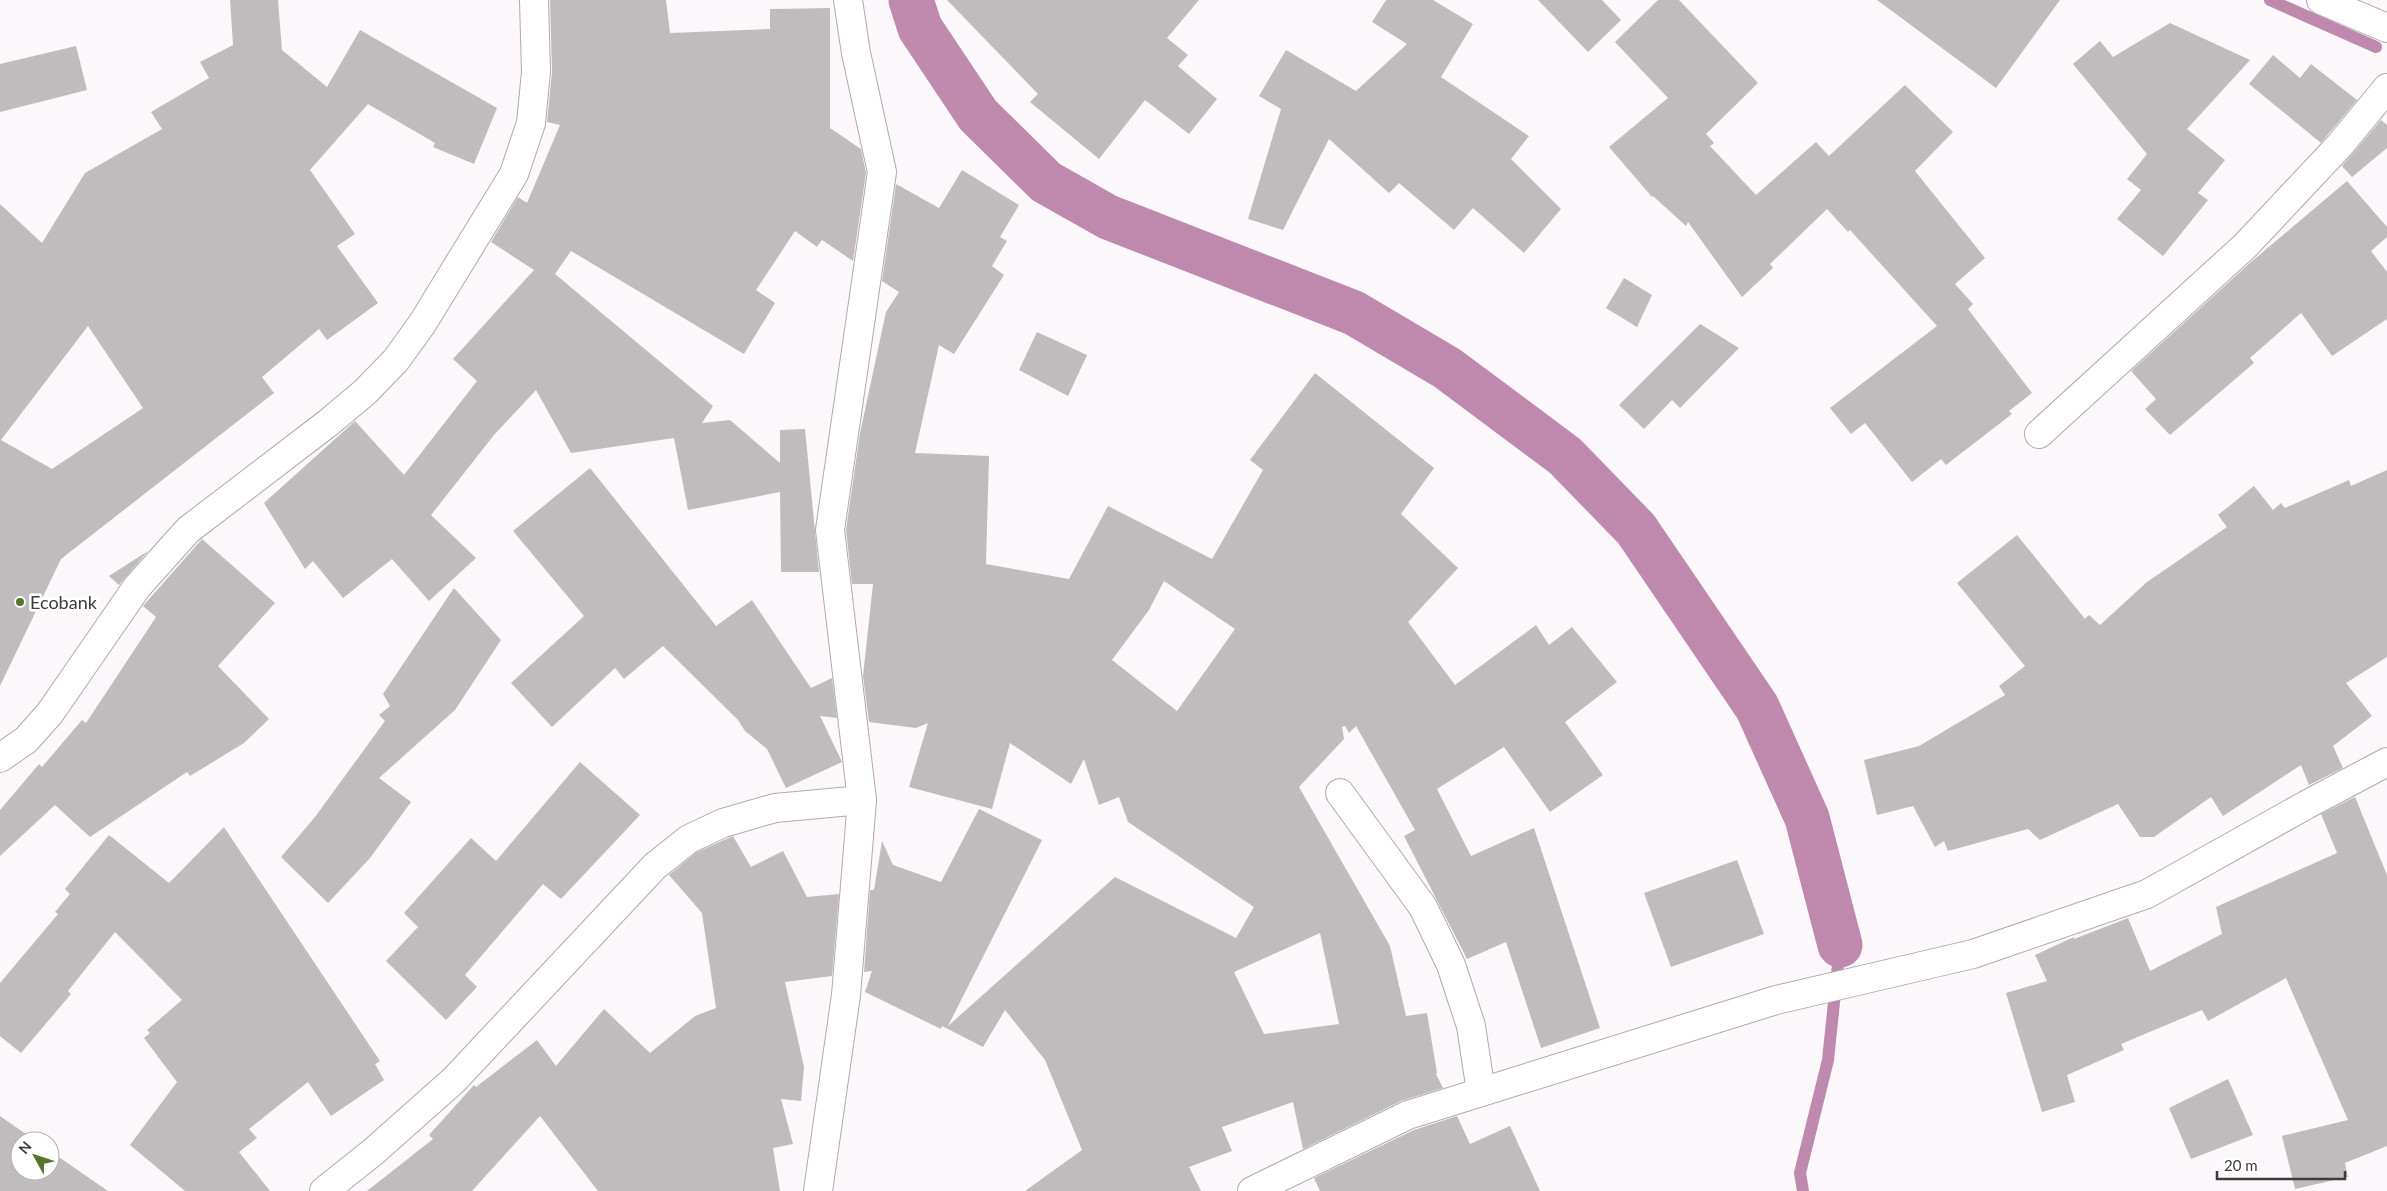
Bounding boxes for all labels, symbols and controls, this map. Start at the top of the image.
place label: Ecobank [30,591,98,613]
marker: Ecobank [14,596,26,608]
north arrow [10,1131,60,1181]
text: N [15,1138,35,1157]
scale bar [2217,1148,2344,1180]
text: 20 m [2224,1156,2258,1174]

